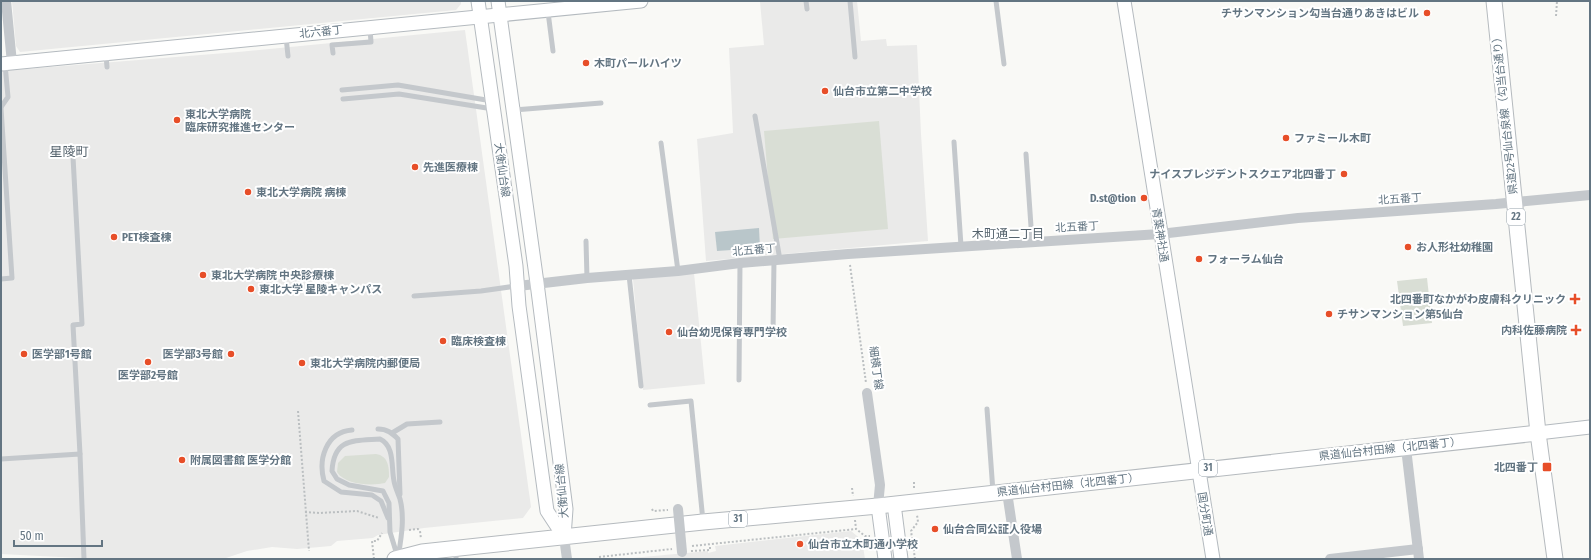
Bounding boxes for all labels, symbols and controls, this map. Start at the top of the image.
place label: チサンマンション勾当台通りあきはビル [1221,7,1419,20]
marker: チサンマンション勾当台通りあきはビル [1422,8,1432,18]
street label: 北六番丁 [298,23,344,41]
street label: 県道22号仙台泉線（勾当台通り） [1490,31,1520,195]
place label: 木町パールハイツ [594,57,682,70]
marker: 木町パールハイツ [581,58,591,68]
place label: 仙台市立第二中学校 [833,85,932,98]
marker: 仙台市立第二中学校 [820,86,830,96]
place label: 東北大学病院 臨床研究推進センター [185,108,295,134]
marker: 東北大学病院 臨床研究推進センター [172,115,182,125]
place label: ファミール木町 [1294,132,1371,145]
marker: ファミール木町 [1281,133,1291,143]
street label: 大衡仙台線 [492,142,512,198]
district label: 星陵町 [49,144,89,159]
place label: 先進医療棟 [423,161,478,174]
marker: 先進医療棟 [410,162,420,172]
place label: ナイスプレジデントスクエア北四番丁 [1149,168,1336,181]
marker: ナイスプレジデントスクエア北四番丁 [1339,169,1349,179]
place label: 東北大学病院 病棟 [256,186,346,199]
marker: 東北大学病院 病棟 [243,187,253,197]
street label: 北五番丁 [1378,191,1422,207]
place label: D.st@tion [1090,192,1136,205]
marker: D.st@tion [1139,193,1149,203]
street label: 青葉神社通 [1149,207,1171,263]
road number: 22 [1507,209,1525,225]
street label: 北五番丁 [1055,219,1099,235]
district label: 木町通二丁目 [972,227,1044,241]
place label: PET検査棟 [122,231,172,244]
marker: PET検査棟 [109,232,119,242]
place label: お人形社幼稚園 [1416,241,1493,254]
street label: 北五番丁 [732,242,776,258]
marker: お人形社幼稚園 [1403,242,1413,252]
place label: フォーラム仙台 [1207,253,1284,266]
marker: フォーラム仙台 [1194,254,1204,264]
place label: 東北大学病院 中央診療棟 [211,269,334,282]
marker: 東北大学病院 中央診療棟 [198,270,208,280]
place label: 東北大学 星陵キャンパス [259,283,382,296]
marker: 東北大学 星陵キャンパス [246,284,256,294]
place label: 北四番町なかがわ皮膚科クリニック [1390,293,1566,306]
marker: 北四番町なかがわ皮膚科クリニック [1569,293,1581,305]
place label: チサンマンション第5仙台 [1337,308,1463,321]
marker: チサンマンション第5仙台 [1324,309,1334,319]
place label: 内科佐藤病院 [1501,324,1567,337]
marker: 内科佐藤病院 [1570,324,1582,336]
place label: 仙台幼児保育専門学校 [677,326,787,339]
marker: 仙台幼児保育専門学校 [664,327,674,337]
place label: 臨床検査棟 [451,335,506,348]
marker: 臨床検査棟 [438,336,448,346]
street label: 細横丁線 [867,345,885,391]
place label: 医学部1号館 [32,348,92,361]
place label: 医学部3号館 [163,348,223,361]
marker: 医学部1号館 [19,349,29,359]
marker: 医学部3号館 [226,349,236,359]
marker: 医学部2号館 [143,357,153,367]
place label: 東北大学病院内郵便局 [310,357,420,370]
marker: 東北大学病院内郵便局 [297,358,307,368]
place label: 医学部2号館 [118,369,178,382]
street label: 県道仙台村田線（北四番丁） [1318,435,1462,463]
place label: 附属図書館 医学分館 [190,454,291,467]
marker: 附属図書館 医学分館 [177,455,187,465]
road number: 31 [1199,460,1217,476]
place label: 北四番丁 [1494,461,1538,474]
marker: 北四番丁 [1541,461,1553,473]
street label: 大衡仙台線 [553,463,571,519]
street label: 県道仙台村田線（北四番丁） [996,471,1140,499]
street label: 国分町通 [1195,491,1215,537]
road number: 31 [729,511,747,527]
scale bar [14,522,102,548]
place label: 仙台合同公証人役場 [943,523,1042,536]
marker: 仙台合同公証人役場 [930,524,940,534]
text: 50 m [20,529,44,543]
place label: 仙台市立木町通小学校 [808,538,918,551]
marker: 仙台市立木町通小学校 [795,539,805,549]

